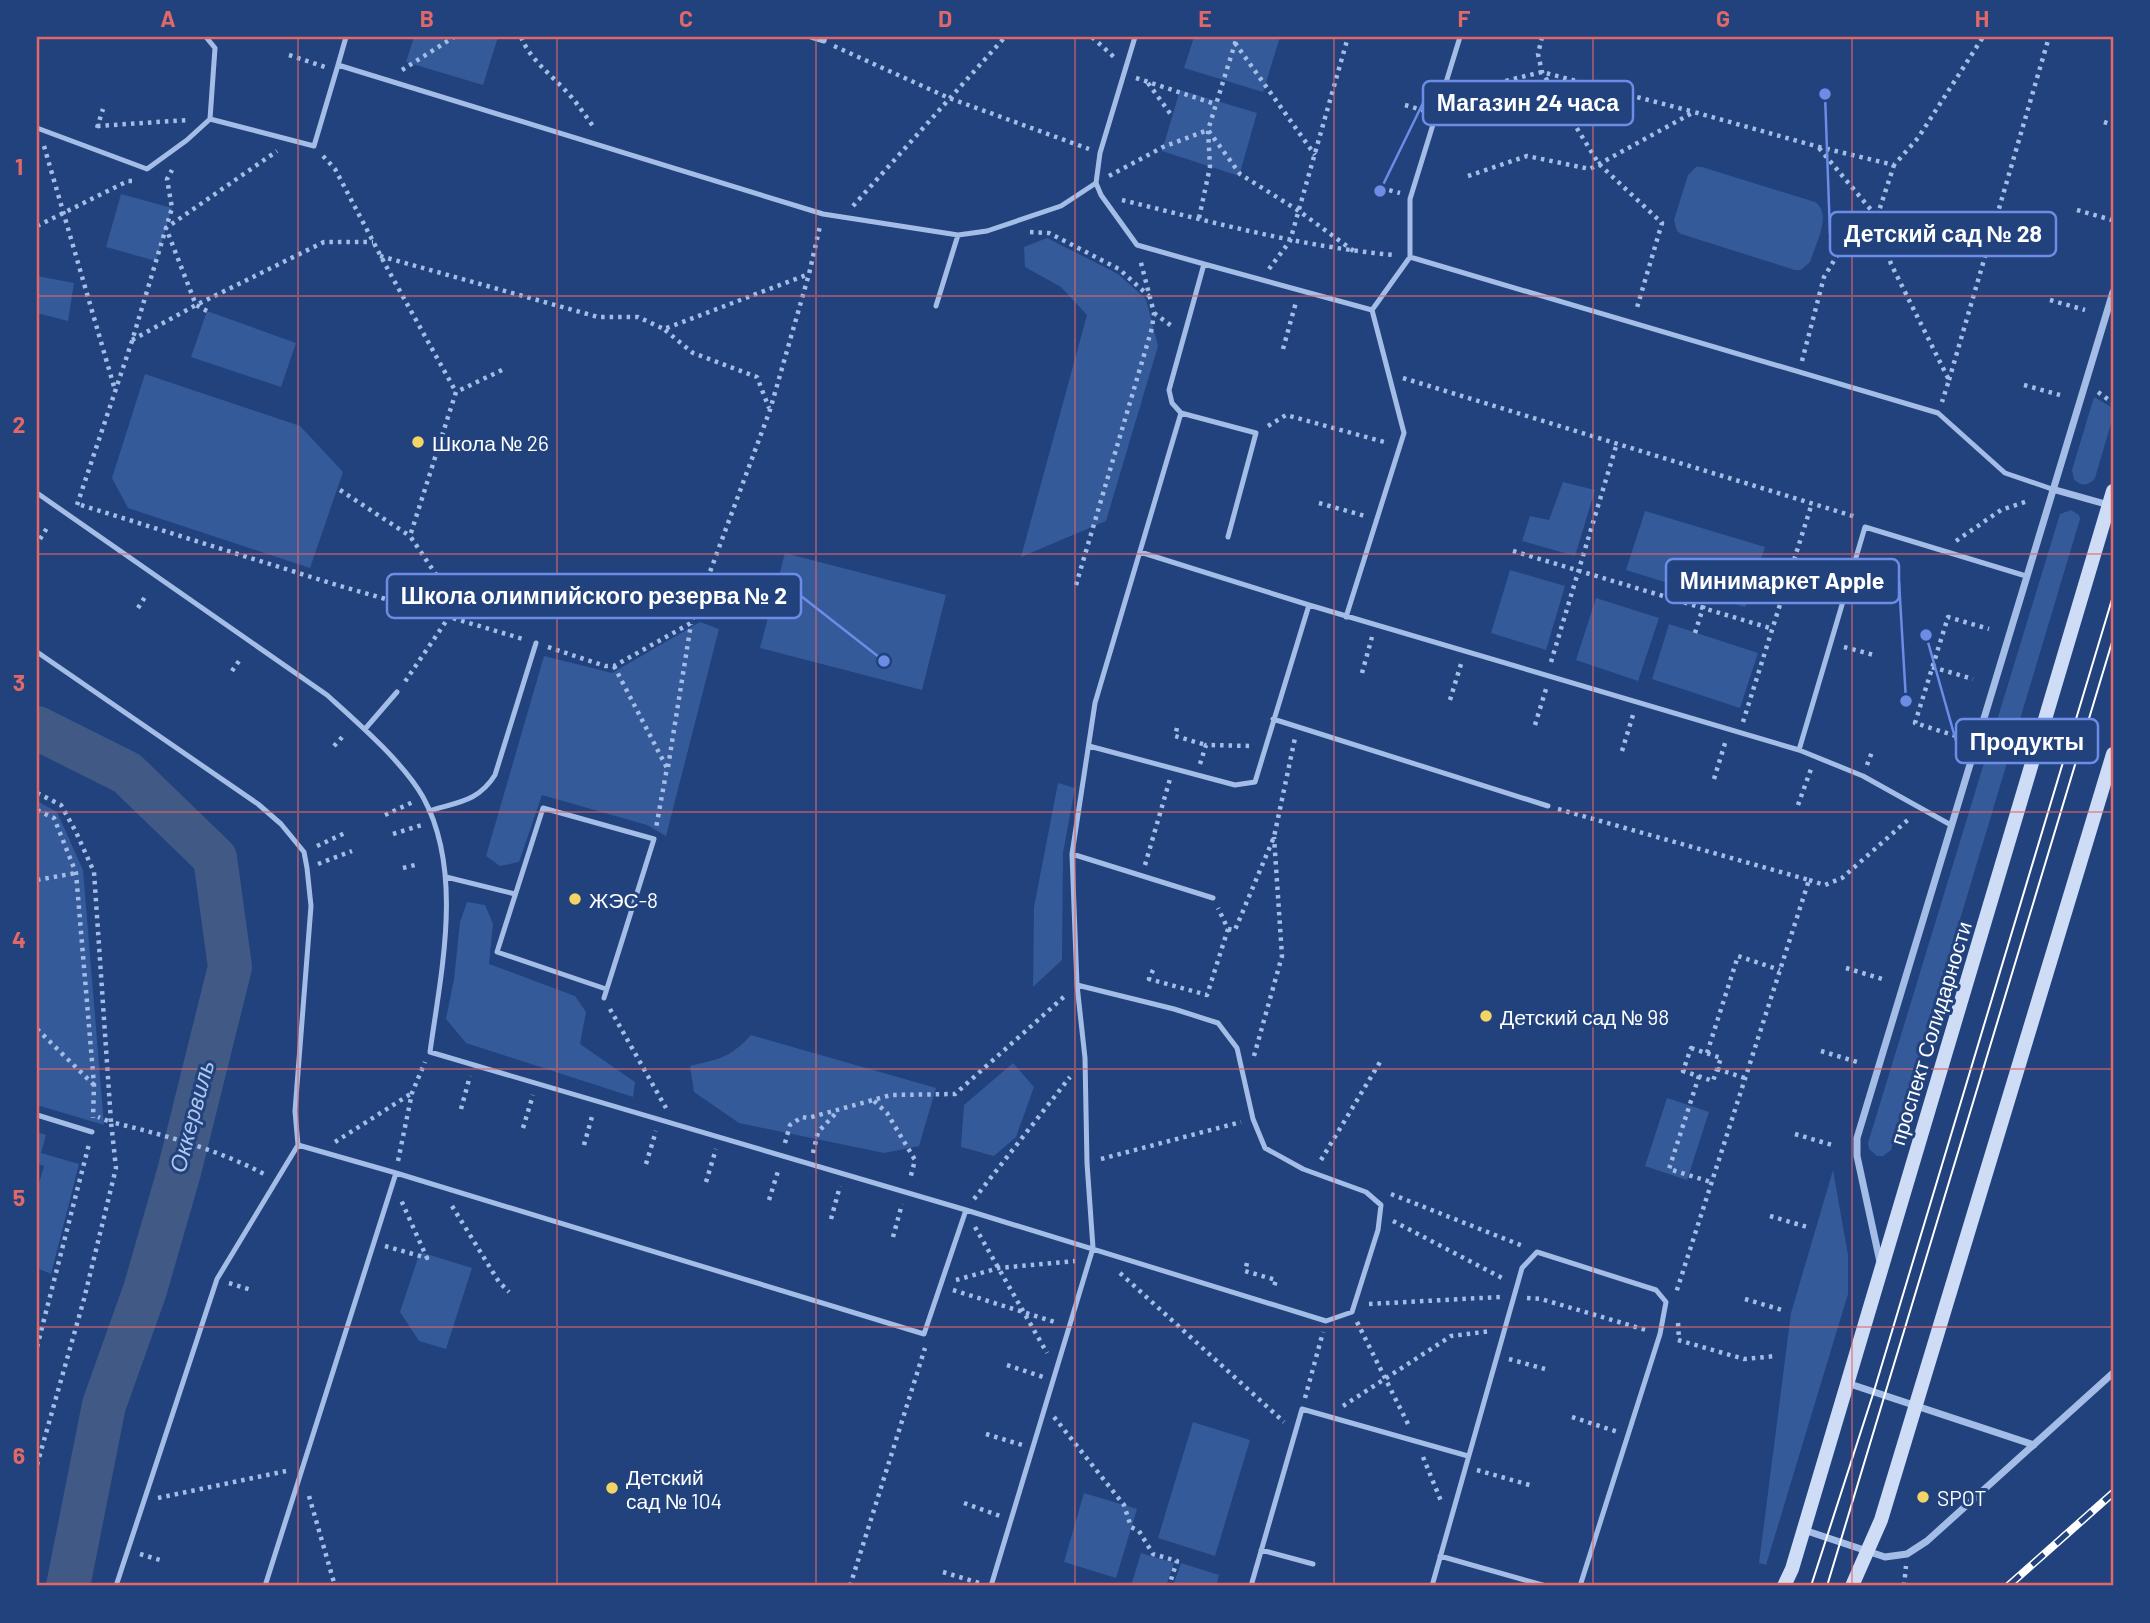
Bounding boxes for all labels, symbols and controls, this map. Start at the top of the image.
text: A [160,4,176,32]
text: B [420,4,434,32]
text: C [679,4,693,32]
text: D [938,4,952,32]
text: E [1198,4,1212,32]
text: F [1458,4,1471,32]
text: G [1716,4,1730,32]
text: H [1975,4,1989,32]
callout: Магазин 24 часа [1423,81,1633,125]
text: Магазин 24 часа [1437,88,1619,116]
text: 1 [15,152,23,180]
callout: Детский сад № 28 [1830,212,2056,256]
text: Детский сад № 28 [1844,219,2042,247]
text: 2 [13,410,25,438]
place label: Школа № 26 [432,430,549,455]
marker: Школа № 26 [410,434,426,450]
callout: Минимаркет Apple [1666,559,1899,603]
text: Минимаркет Apple [1680,566,1884,594]
callout: Школа олимпийского резерва № 2 [387,574,801,618]
text: Школа олимпийского резерва № 2 [401,581,787,609]
text: 3 [13,668,25,696]
callout: Продукты [1956,719,2098,763]
text: Продукты [1970,727,2084,755]
place label: ЖЭС-8 [589,887,658,912]
marker: ЖЭС-8 [567,891,583,907]
street label: проспект Солидарности [1884,918,1976,1148]
text: 4 [12,925,26,953]
place label: Детский сад № 98 [1500,1004,1669,1029]
marker: Детский сад № 98 [1478,1008,1494,1024]
water label: Оккервиль [163,1057,219,1175]
text: 5 [13,1183,25,1211]
text: 6 [13,1441,25,1469]
place label: Детский сад № 104 [626,1464,722,1513]
marker: Детский сад № 104 [604,1480,620,1496]
place label: SPOT [1937,1485,1987,1510]
marker: SPOT [1915,1489,1931,1505]

